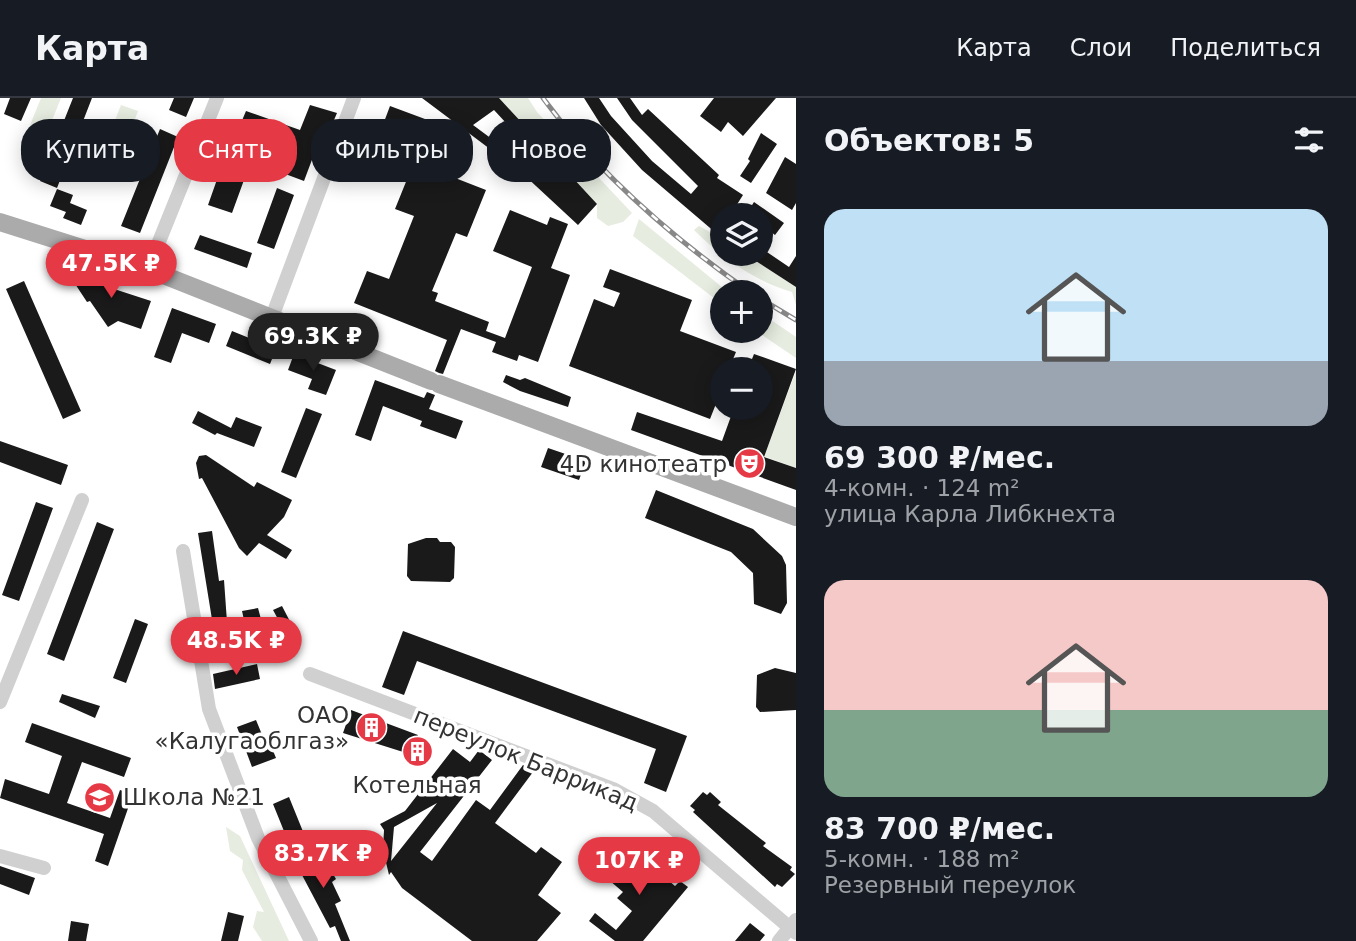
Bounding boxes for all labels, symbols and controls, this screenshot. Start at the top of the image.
text: Карта [35,29,149,68]
text: Карта [956,34,1032,62]
text: Слои [1070,34,1132,62]
text: Поделиться [1170,34,1321,62]
chip: Купить [21,119,160,182]
chip: Снять [174,119,297,182]
chip: Фильтры [311,119,473,182]
chip: Новое [487,119,611,182]
icon: filters [1290,121,1328,159]
text: Объектов: 5 [824,123,1034,158]
map controls [710,203,773,420]
button: layers [710,203,773,266]
pin: 47.5K ₽ [46,240,176,300]
text: 47.5K ₽ [62,250,160,276]
icon: home [1013,254,1139,380]
button: + [710,280,773,343]
pin: 69.3K ₽ [248,314,378,373]
text: 69.3K ₽ [264,323,362,349]
button: − [710,357,773,420]
text: 69 300 ₽/мес. [824,440,1055,475]
theatre icon: 4D кинотеатр [733,447,767,481]
place label: 4D кинотеатр [560,451,727,477]
text: 4-комн. · 124 m² [824,475,1019,501]
text: улица Карла Либкнехта [824,501,1116,527]
pin: 48.5K ₽ [171,618,301,677]
icon: home [1013,625,1139,751]
text: 48.5K ₽ [187,627,285,653]
place label: ОАО «Калугаоблгаз» [155,702,349,754]
street label: переулок Баррикад [410,702,642,816]
building icon: ОАО «Калугаоблгаз» [355,711,389,745]
building icon: Котельная [400,734,434,768]
place label: Котельная [352,772,482,798]
school or university icon: Школа №21 [83,780,117,814]
place label: Школа №21 [123,784,265,810]
text: 83 700 ₽/мес. [824,811,1055,846]
pin: 83.7K ₽ [258,830,388,890]
pin: 107K ₽ [582,838,696,897]
text: 83.7K ₽ [274,840,372,866]
text: 5-комн. · 188 m² [824,846,1019,872]
text: 107K ₽ [594,847,684,873]
text: Резервный переулок [824,872,1076,898]

